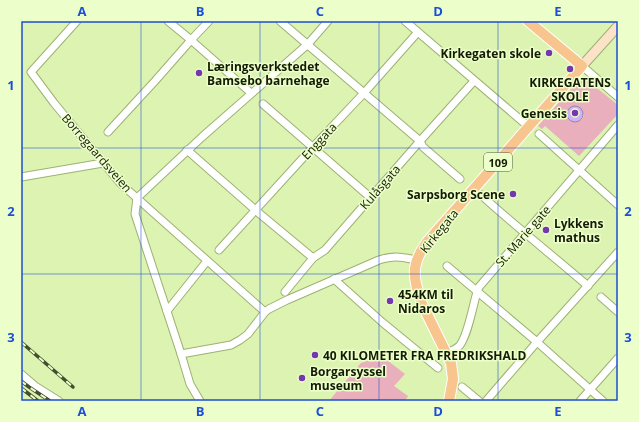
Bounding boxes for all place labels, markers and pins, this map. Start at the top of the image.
place label: Kirkegaten skole [440,45,541,62]
marker: Kirkegaten skole [544,48,554,58]
place label: Læringsverkstedet Bamsebo barnehage [207,58,330,89]
marker: KIRKEGATENS SKOLE [565,64,575,74]
marker: Læringsverkstedet Bamsebo barnehage [194,68,204,78]
place label: KIRKEGATENS SKOLE [529,74,611,105]
place label: Genesis [521,105,567,122]
marker: Genesis [570,108,580,118]
place label: Sarpsborg Scene [407,186,505,203]
marker: Sarpsborg Scene [508,189,518,199]
place label: Lykkens mathus [554,215,603,246]
marker: Lykkens mathus [541,225,551,235]
place label: 454KM til Nidaros [398,286,454,317]
marker: 454KM til Nidaros [385,296,395,306]
place label: 40 KILOMETER FRA FREDRIKSHALD [323,347,527,364]
marker: 40 KILOMETER FRA FREDRIKSHALD [310,350,320,360]
place label: Borgarsyssel museum [310,363,386,394]
marker: Borgarsyssel museum [297,373,307,383]

